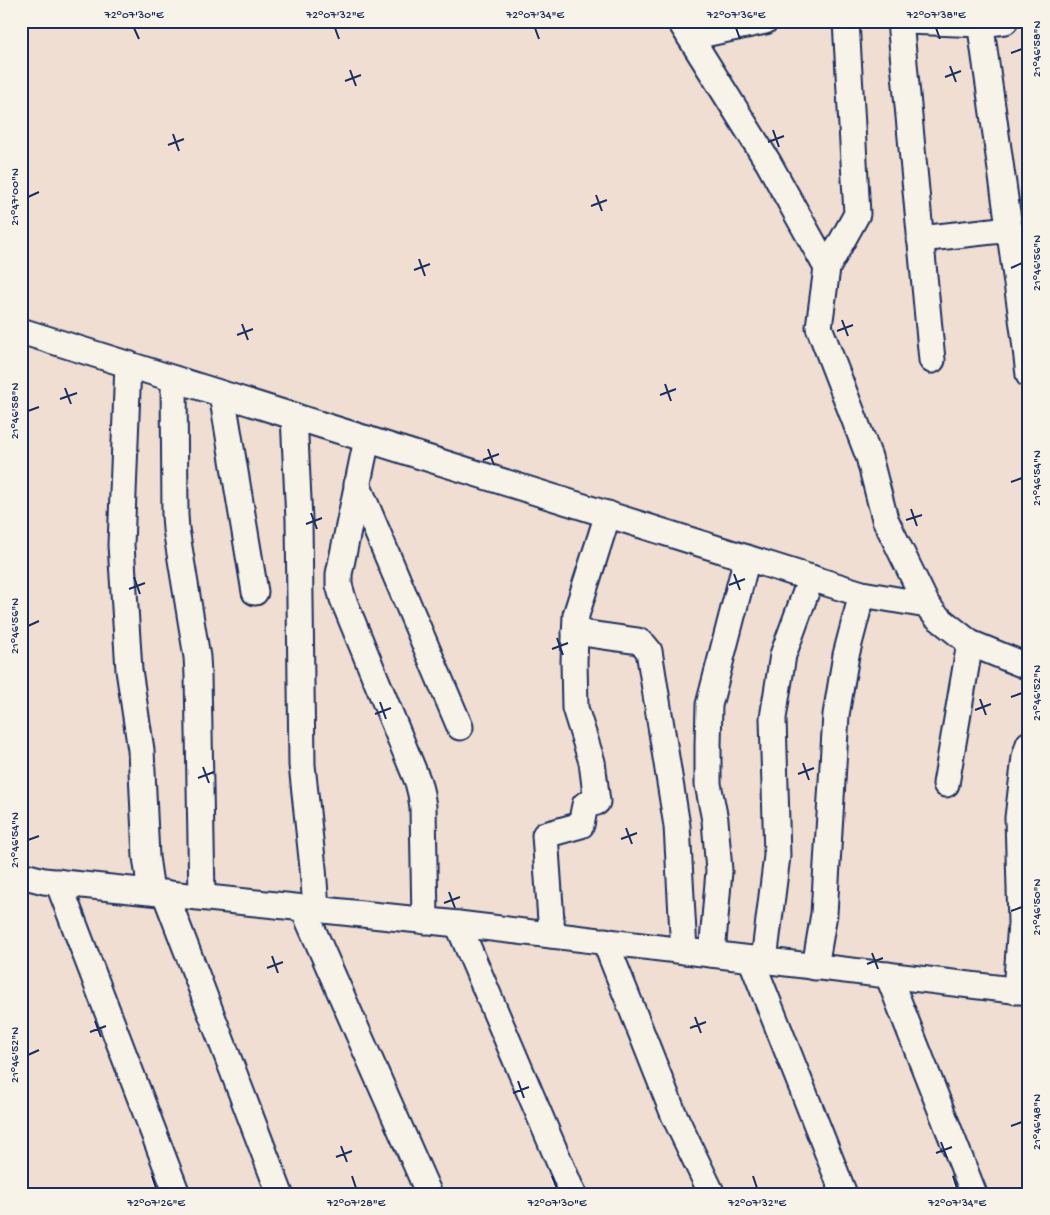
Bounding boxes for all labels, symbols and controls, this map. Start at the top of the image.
text: 72°07'30"E [103,9,164,23]
text: 72°07'32"E [305,9,365,23]
text: 72°07'34"E [505,9,565,23]
text: 72°07'36"E [706,9,766,23]
text: 72°07'38"E [906,9,966,23]
text: 21°46'58"N [1031,21,1045,77]
text: 21°47'00"N [9,168,23,226]
text: 21°46'56"N [1031,235,1045,291]
text: 21°46'58"N [9,383,23,439]
text: 21°46'54"N [1031,450,1045,506]
text: 21°46'56"N [9,598,23,654]
text: 21°46'52"N [1031,665,1045,721]
text: 21°46'54"N [9,812,23,868]
text: 21°46'50"N [1031,878,1045,935]
text: 21°46'52"N [9,1027,23,1083]
text: 21°46'48"N [1031,1094,1045,1150]
text: 72°07'26"E [126,1197,186,1211]
text: 72°07'28"E [326,1197,386,1211]
text: 72°07'30"E [526,1197,587,1211]
text: 72°07'32"E [727,1197,787,1211]
text: 72°07'34"E [927,1197,987,1211]

